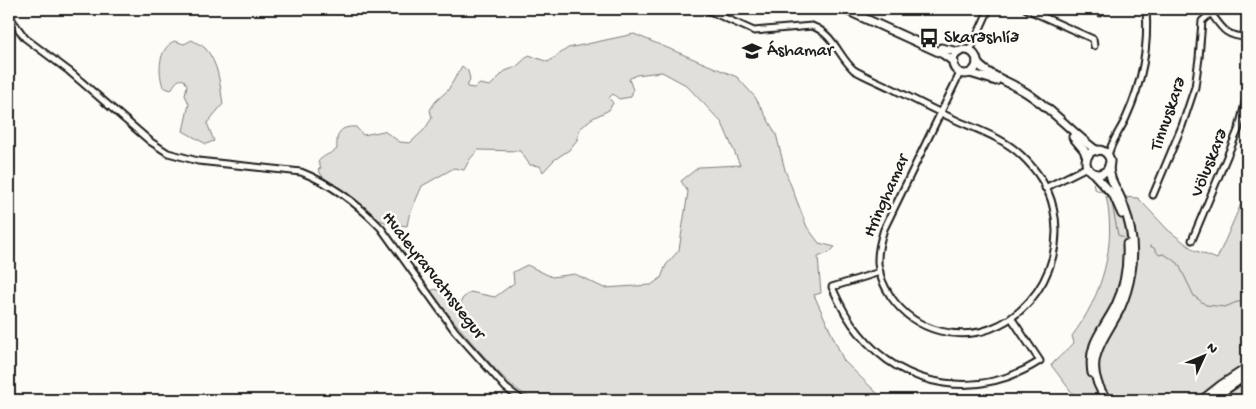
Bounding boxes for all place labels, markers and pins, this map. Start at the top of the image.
bus stop icon: Skarðshlíð [918,27,940,49]
place label: Skarðshlíð [944,28,1019,49]
school or university icon: Áshamar [741,40,763,62]
place label: Áshamar [767,40,835,62]

